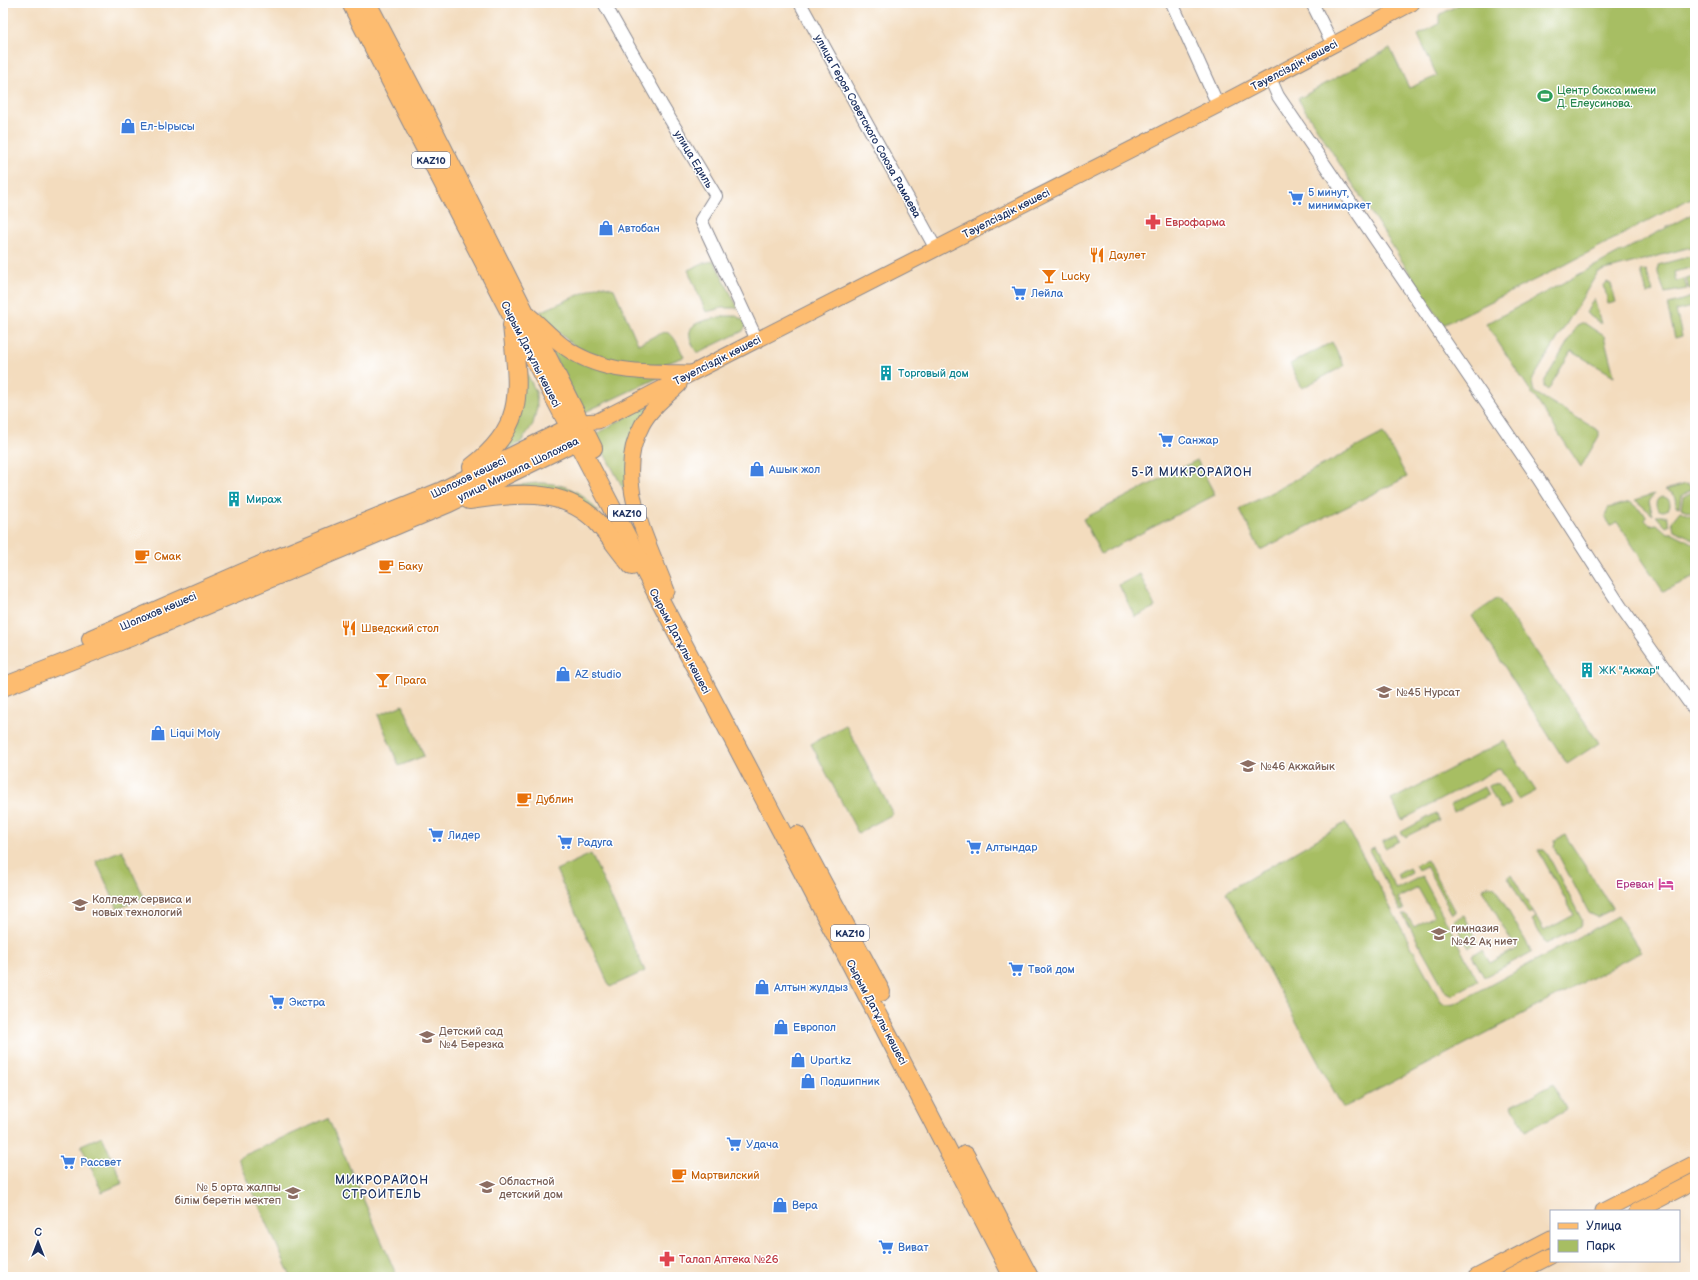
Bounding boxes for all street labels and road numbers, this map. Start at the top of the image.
street label: улица Героя Советского Союза Рамаева [812,32,924,221]
street label: Тәуелсіздік көшесі [1249,37,1340,94]
street label: улица Едиль [671,128,716,191]
road number: KAZ10 [412,152,450,168]
street label: Тәуелсіздік көшесі [960,186,1052,241]
street label: Сырым Датұлы көшесі [498,299,563,409]
street label: Тәуелсіздік көшесі [671,333,763,388]
street label: улица Михаила Шолохова [456,434,581,504]
street label: Шолохов көшесі [429,454,508,501]
road number: KAZ10 [608,505,646,521]
street label: Сырым Датұлы көшесі [646,586,713,696]
street label: Шолохов көшесі [118,589,198,633]
road number: KAZ10 [831,925,869,941]
street label: Сырым Датұлы көшесі [843,957,910,1067]

